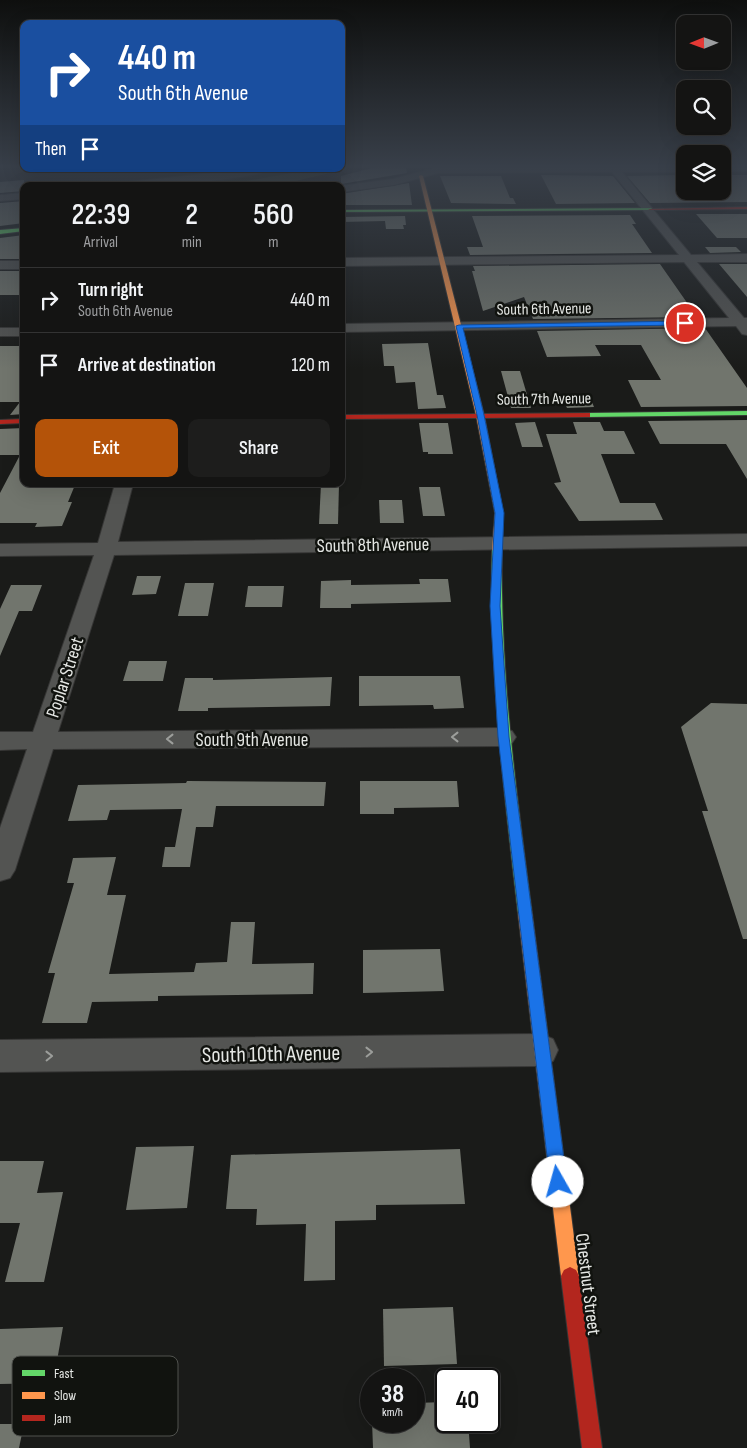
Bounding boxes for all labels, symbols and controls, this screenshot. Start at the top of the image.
north arrow [676,15,731,70]
map controls [676,15,731,200]
text: 440 m [118,37,196,80]
icon: right [35,40,100,105]
text: South 6th Avenue [118,80,248,107]
button: search [676,80,731,135]
icon: arrive [76,135,104,163]
text: Then [35,138,66,161]
button: layers [676,145,731,200]
text: 22:39 [71,197,130,233]
text: 2 [185,197,198,233]
text: 560 [253,197,294,233]
text: Arrival [84,233,118,252]
text: min [182,233,202,252]
text: m [268,233,279,252]
text: Turn right [78,279,143,302]
icon: right [35,286,63,314]
text: 440 m [290,289,330,312]
street label: South 6th Avenue [496,299,592,320]
text: South 6th Avenue [78,302,173,321]
pin [664,302,706,344]
icon: arrive [671,309,699,337]
icon: arrive [35,351,63,379]
text: Arrive at destination [78,354,216,377]
text: 120 m [292,354,330,377]
street label: South 7th Avenue [497,389,591,410]
button: Exit [35,419,178,477]
button: Share [188,419,330,477]
street label: South 8th Avenue [317,533,430,558]
street label: Poplar Street [42,634,89,721]
street label: South 9th Avenue [196,729,308,752]
one-way arrow [450,732,458,742]
one-way arrow [165,734,173,744]
street label: South 10th Avenue [202,1040,340,1069]
one-way arrow [365,1047,373,1057]
one-way arrow [45,1051,53,1061]
position arrow [531,1155,583,1207]
street label: Chestnut Street [570,1232,605,1337]
legend [12,1356,178,1436]
text: Fast [54,1365,74,1382]
speed limit sign: 40 [435,1368,500,1433]
text: 38 [381,1379,404,1410]
text: Slow [54,1387,76,1404]
text: km/h [382,1405,403,1420]
text: Jam [53,1410,71,1427]

